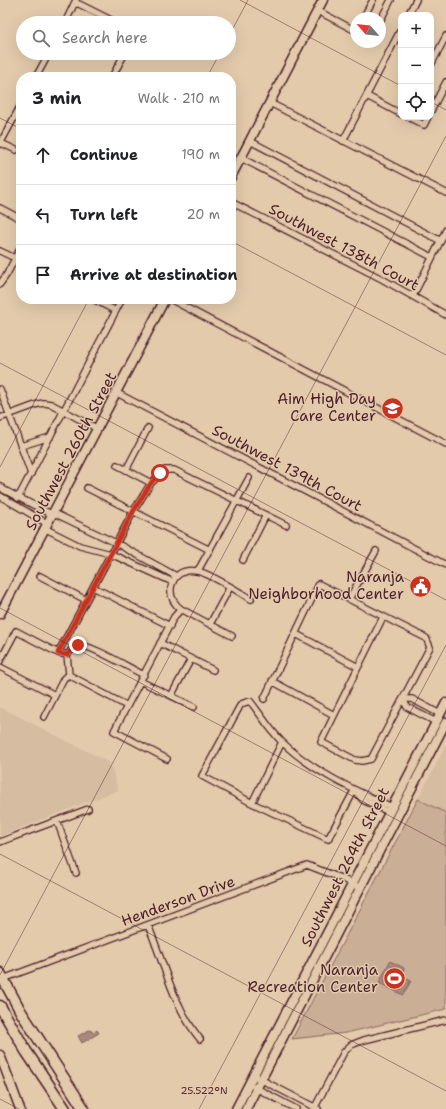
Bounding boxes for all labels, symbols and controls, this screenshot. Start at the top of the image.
north arrow [350,12,386,48]
map controls [398,12,434,120]
button: + [398,12,434,48]
search box [16,16,236,60]
icon: search [30,27,52,49]
text: Search here [62,28,148,48]
button: − [398,48,434,84]
button: locate [398,84,434,120]
text: 3 min [32,87,82,109]
text: Walk · 210 m [138,90,220,107]
icon: ahead [32,144,54,166]
text: Continue [70,145,138,165]
text: 190 m [181,146,220,163]
street label: Southwest 138th Court [265,199,423,295]
icon: left [32,204,54,226]
text: Turn left [70,205,138,225]
text: 20 m [187,206,220,223]
icon: arrive [32,264,54,286]
text: Arrive at destination [70,265,238,285]
street label: Southwest 260th Street [21,368,121,534]
place label: Aim High Day Care Center [277,389,376,426]
school or university icon: Aim High Day Care Center [379,395,405,421]
street label: Southwest 139th Court [209,420,365,516]
route start [151,464,169,482]
place label: Naranja Neighborhood Center [248,567,405,604]
public building icon: Naranja Neighborhood Center [407,573,433,599]
route end [69,636,87,654]
street label: Southwest 264th Street [296,784,394,950]
street label: Henderson Drive [118,871,238,931]
place label: Naranja Recreation Center [247,960,379,997]
sports icon: Naranja Recreation Center [381,966,407,992]
text: 25.522°N [180,1084,228,1097]

